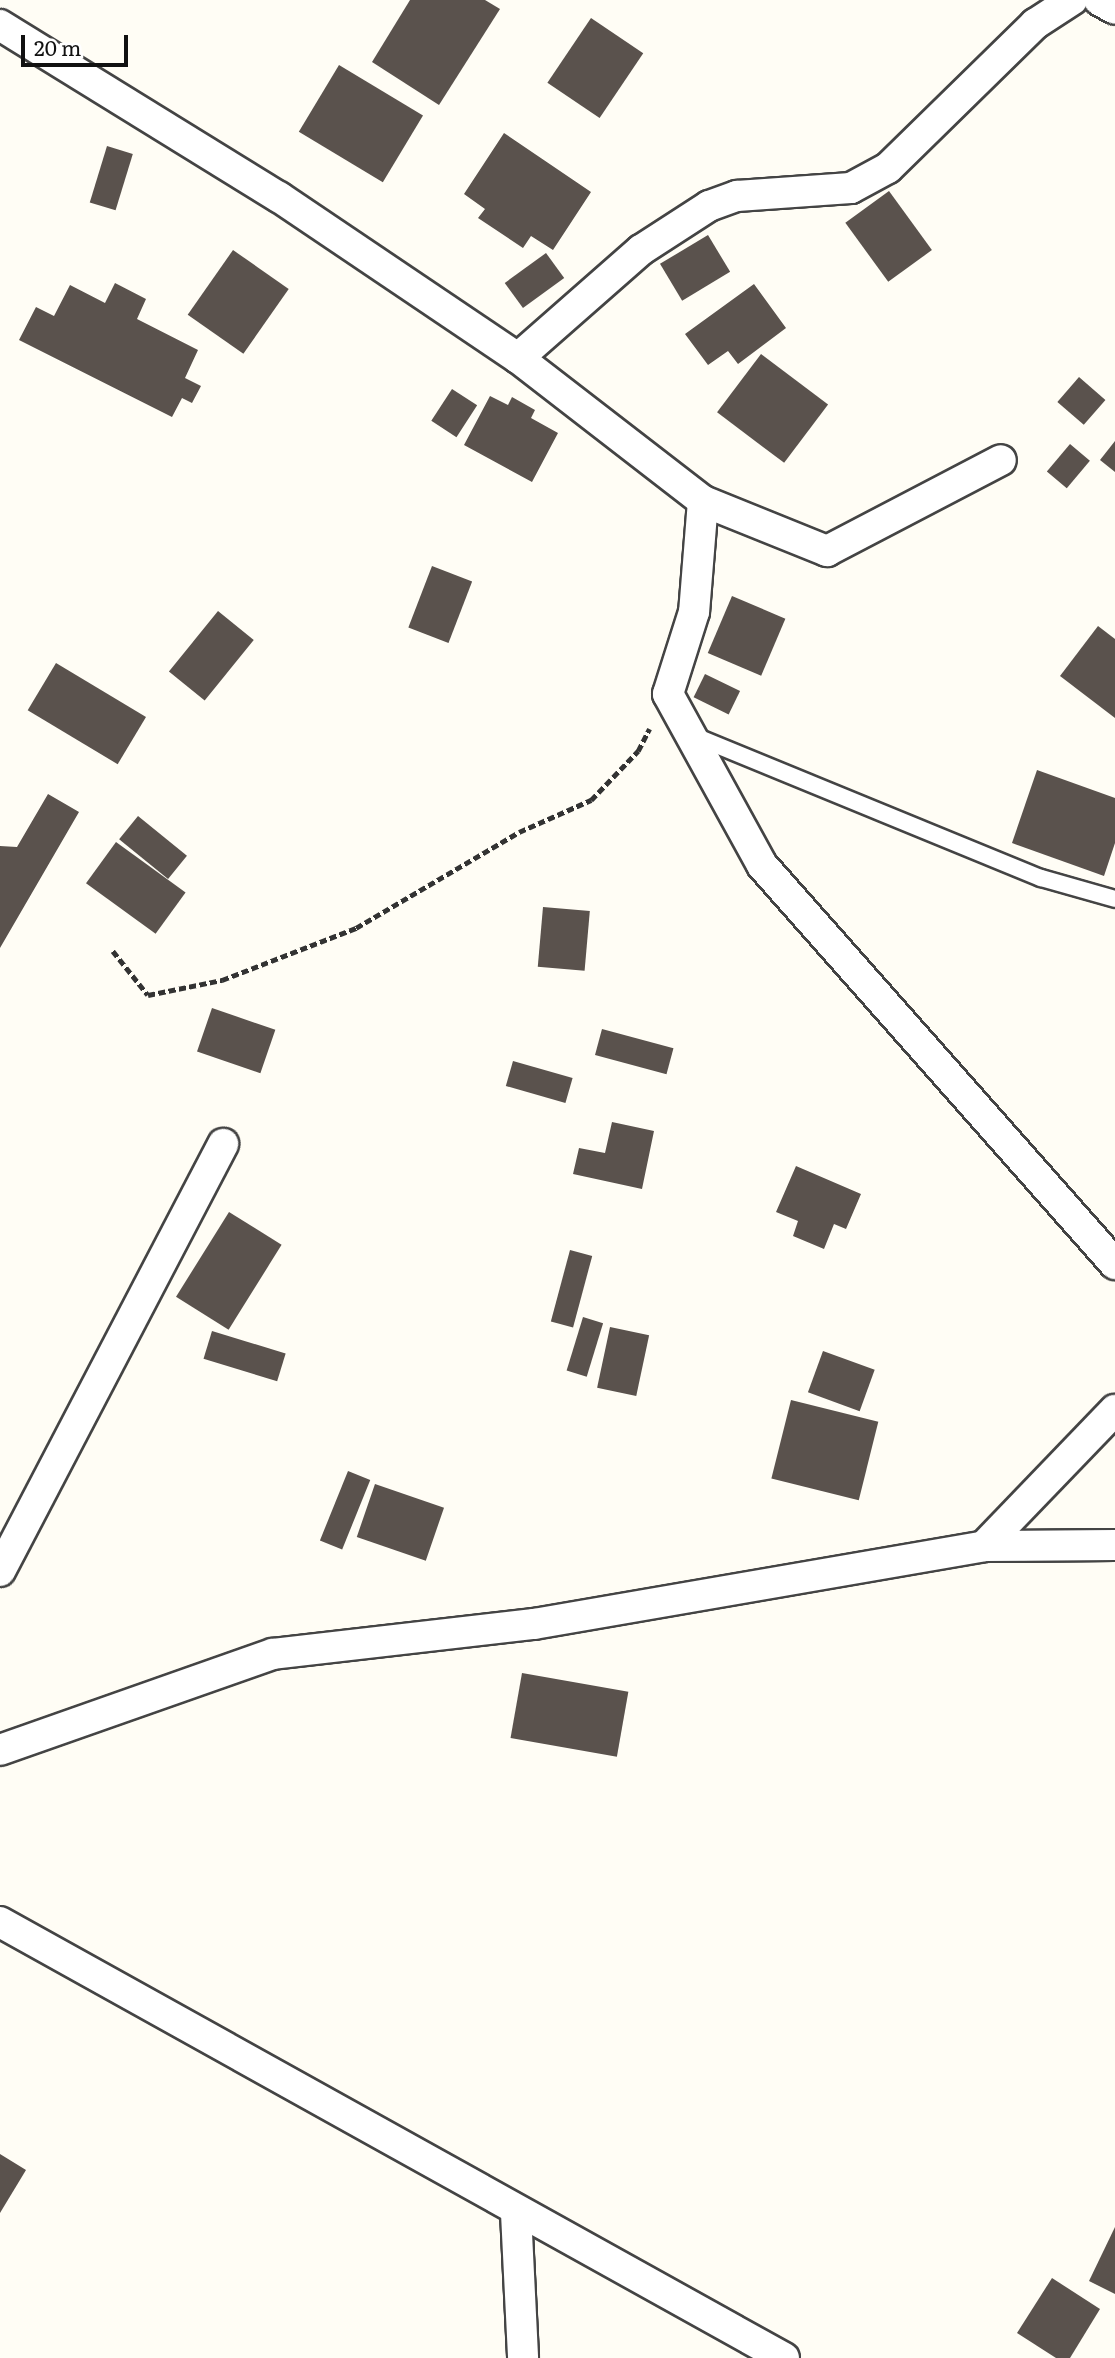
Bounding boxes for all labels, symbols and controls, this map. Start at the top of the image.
scale bar [24,21,131,65]
text: 20 m [34,31,81,62]

